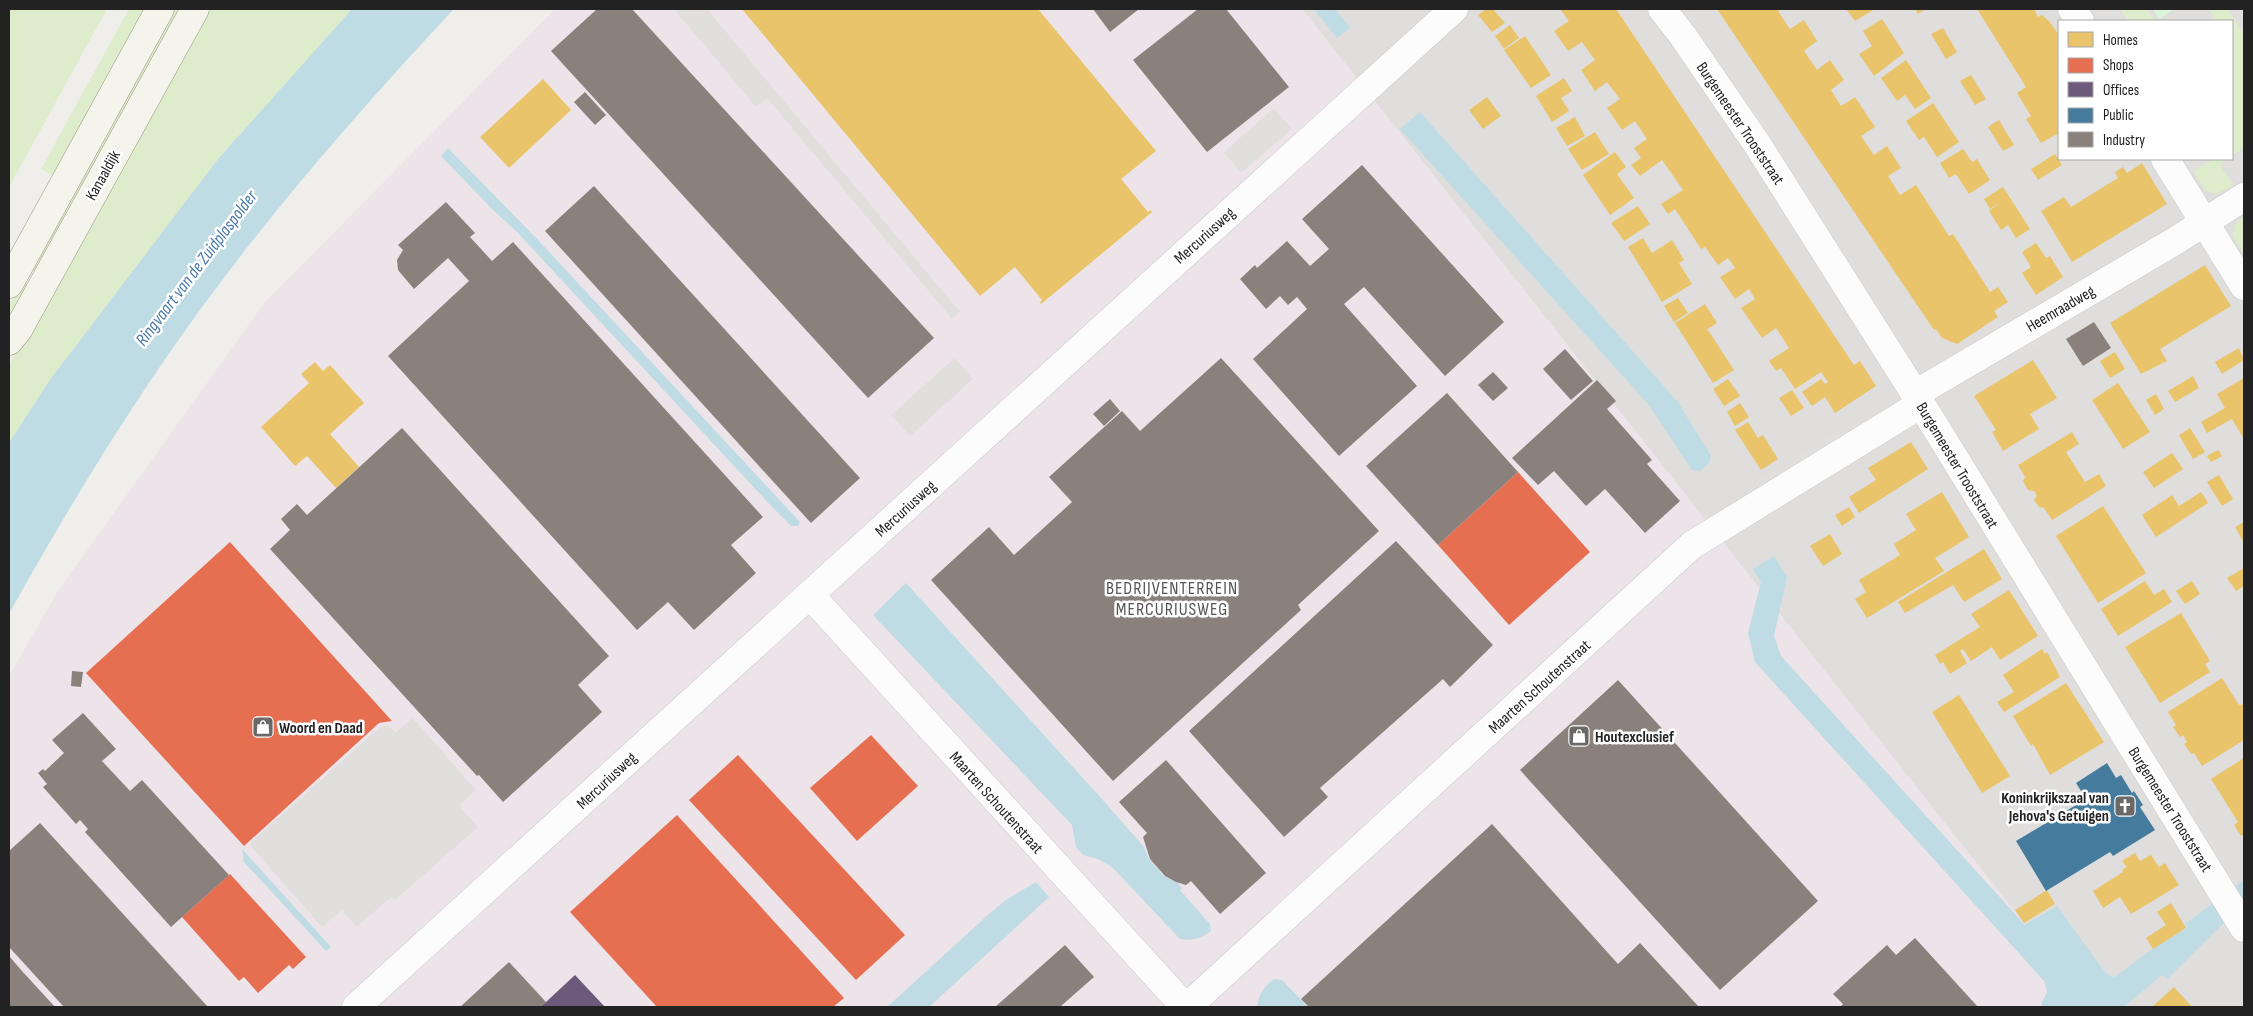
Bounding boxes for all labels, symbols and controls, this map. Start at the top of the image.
legend [2058,20,2233,160]
text: Homes [2103,31,2138,50]
text: Shops [2103,56,2134,75]
street label: Burgemeester Trooststraat [1692,59,1788,189]
text: Offices [2103,81,2139,100]
text: Public [2103,106,2134,125]
text: Industry [2103,131,2145,150]
street label: Kanaaldijk [82,147,125,204]
water label: Ringvaart van de Zuidplaspolder [131,186,262,350]
street label: Mercuriusweg [1171,204,1239,268]
street label: Heemraadweg [2023,282,2099,337]
street label: Burgemeester Trooststraat [1912,399,2002,532]
street label: Mercuriusweg [872,477,940,541]
district label: BEDRIJVENTERREIN MERCURIUSWEG [1106,578,1238,620]
street label: Maarten Schoutenstraat [1485,636,1595,738]
shop icon: Woord en Daad [251,715,275,739]
place label: Woord en Daad [279,719,363,738]
shop icon: Houtexclusief [1567,724,1591,748]
place label: Houtexclusief [1595,728,1675,747]
street label: Burgemeester Trooststraat [2124,744,2216,876]
street label: Maarten Schoutenstraat [945,748,1047,858]
street label: Mercuriusweg [573,749,641,814]
place label: Koninkrijkszaal van Jehova's Getuigen [2001,789,2109,826]
church icon: Koninkrijkszaal van Jehova's Getuigen [2113,794,2137,818]

